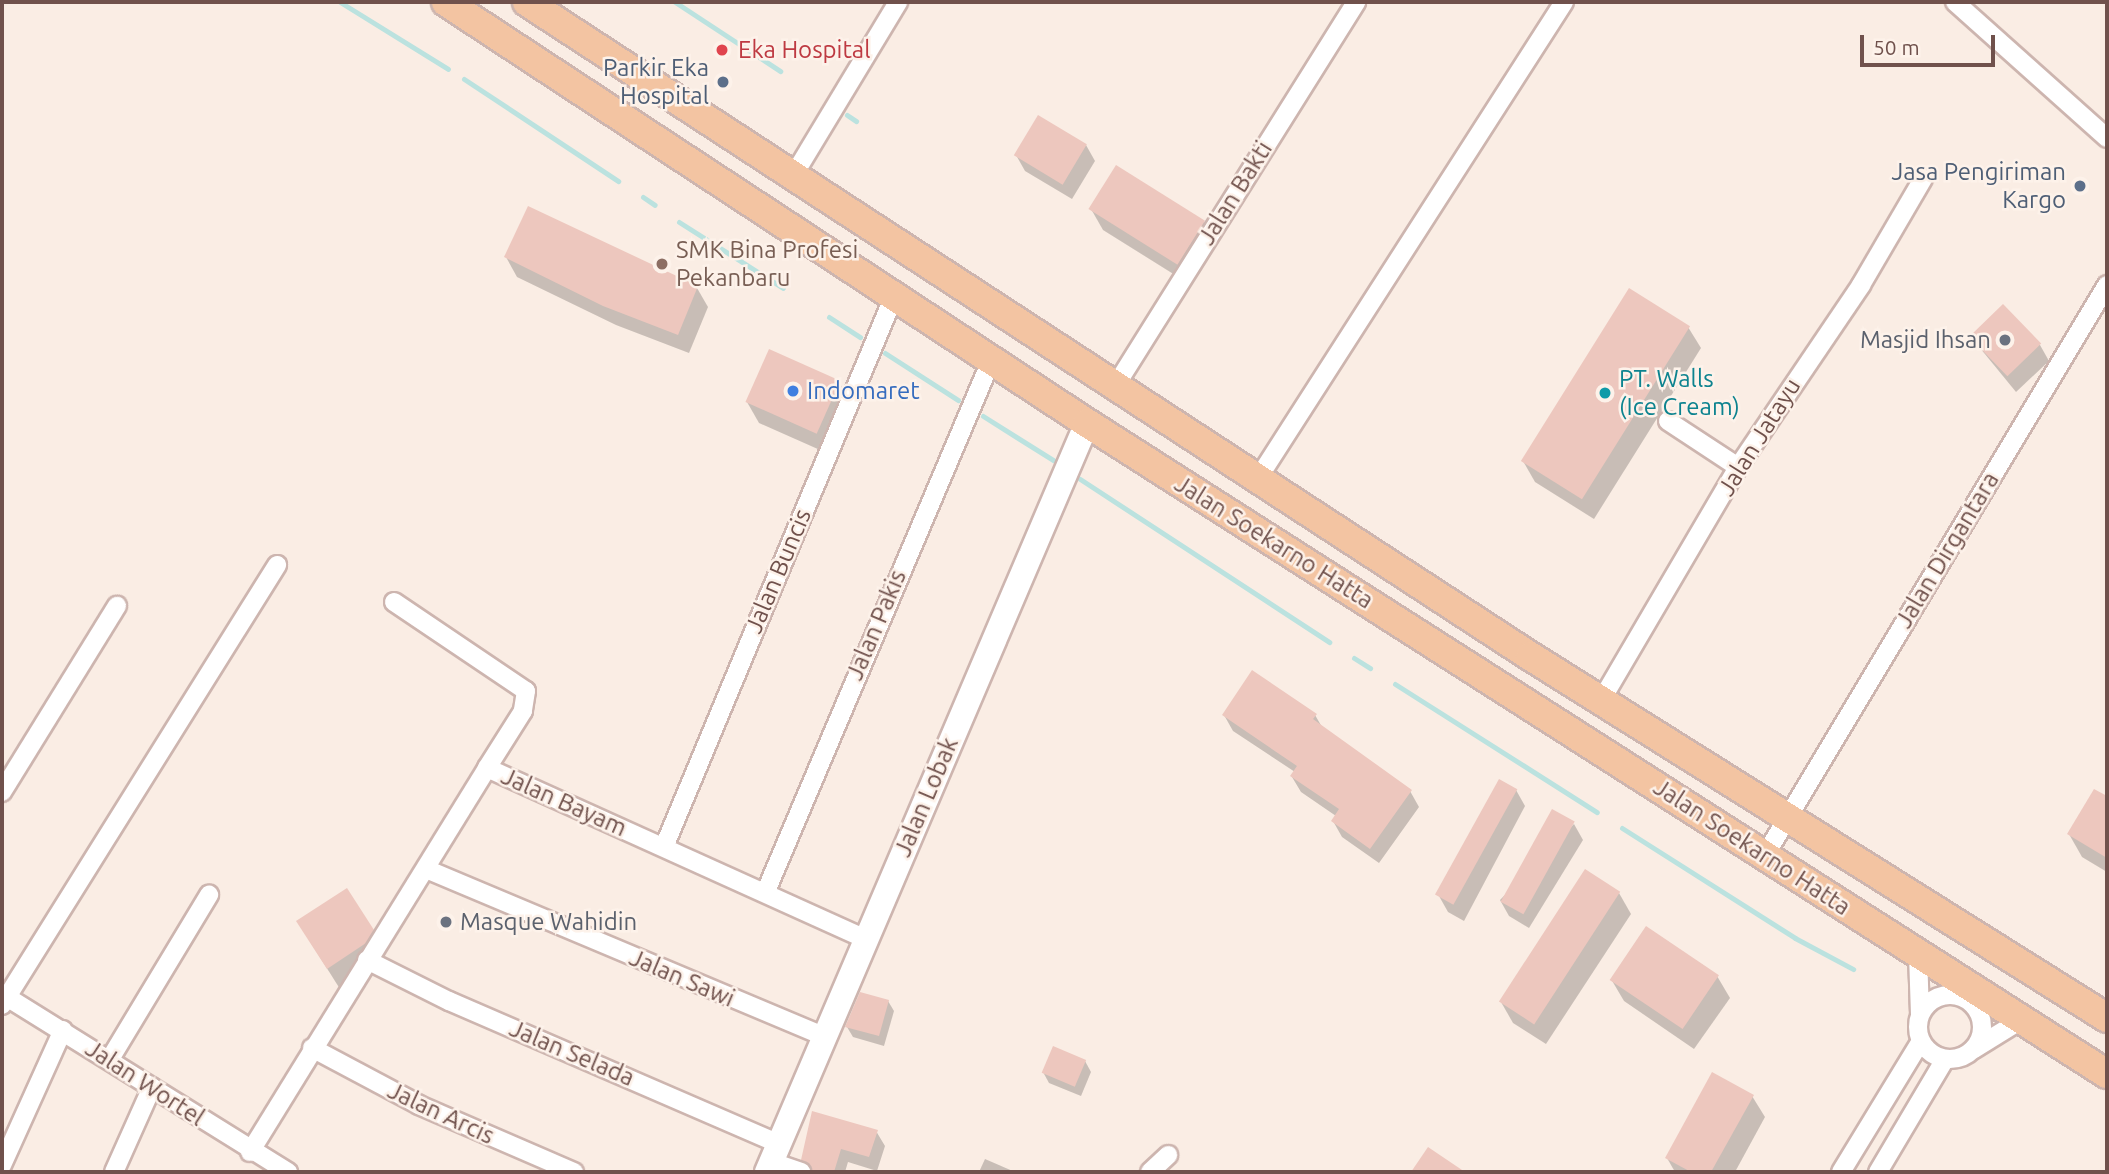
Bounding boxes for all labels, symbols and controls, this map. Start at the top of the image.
scale bar [1864,21,1999,65]
text: 50 m [1873,35,1920,59]
place label: Eka Hospital [738,36,870,64]
marker: Eka Hospital [712,40,732,60]
place label: Parkir Eka Hospital [603,54,709,110]
marker: Parkir Eka Hospital [715,74,731,90]
street label: Jalan Bakti [1192,136,1278,250]
place label: Jasa Pengiriman Kargo [1891,158,2066,214]
marker: Jasa Pengiriman Kargo [2072,178,2088,194]
place label: SMK Bina Profesi Pekanbaru [676,236,858,292]
marker: SMK Bina Profesi Pekanbaru [654,256,670,272]
place label: Masjid Ihsan [1860,326,1991,354]
marker: Masjid Ihsan [1997,332,2013,348]
place label: PT. Walls (Ice Cream) [1619,365,1740,421]
street label: Jalan Jatayu [1712,373,1806,501]
place label: Indomaret [807,377,920,405]
marker: Indomaret [785,383,801,399]
marker: PT. Walls (Ice Cream) [1597,385,1613,401]
street label: Jalan Dirgantara [1889,467,2005,633]
street label: Jalan Soekarno Hatta [1169,469,1379,615]
street label: Jalan Buncis [739,505,817,637]
street label: Jalan Pakis [840,566,912,684]
street label: Jalan Lobak [888,733,964,861]
street label: Jalan Bayam [497,762,631,842]
street label: Jalan Soekarno Hatta [1648,773,1856,921]
place label: Masque Wahidin [460,908,637,936]
marker: Masque Wahidin [438,914,454,930]
street label: Jalan Sawi [625,943,739,1013]
street label: Jalan Selada [505,1014,639,1092]
street label: Jalan Wortel [80,1034,210,1132]
street label: Jalan Arcis [383,1076,499,1150]

